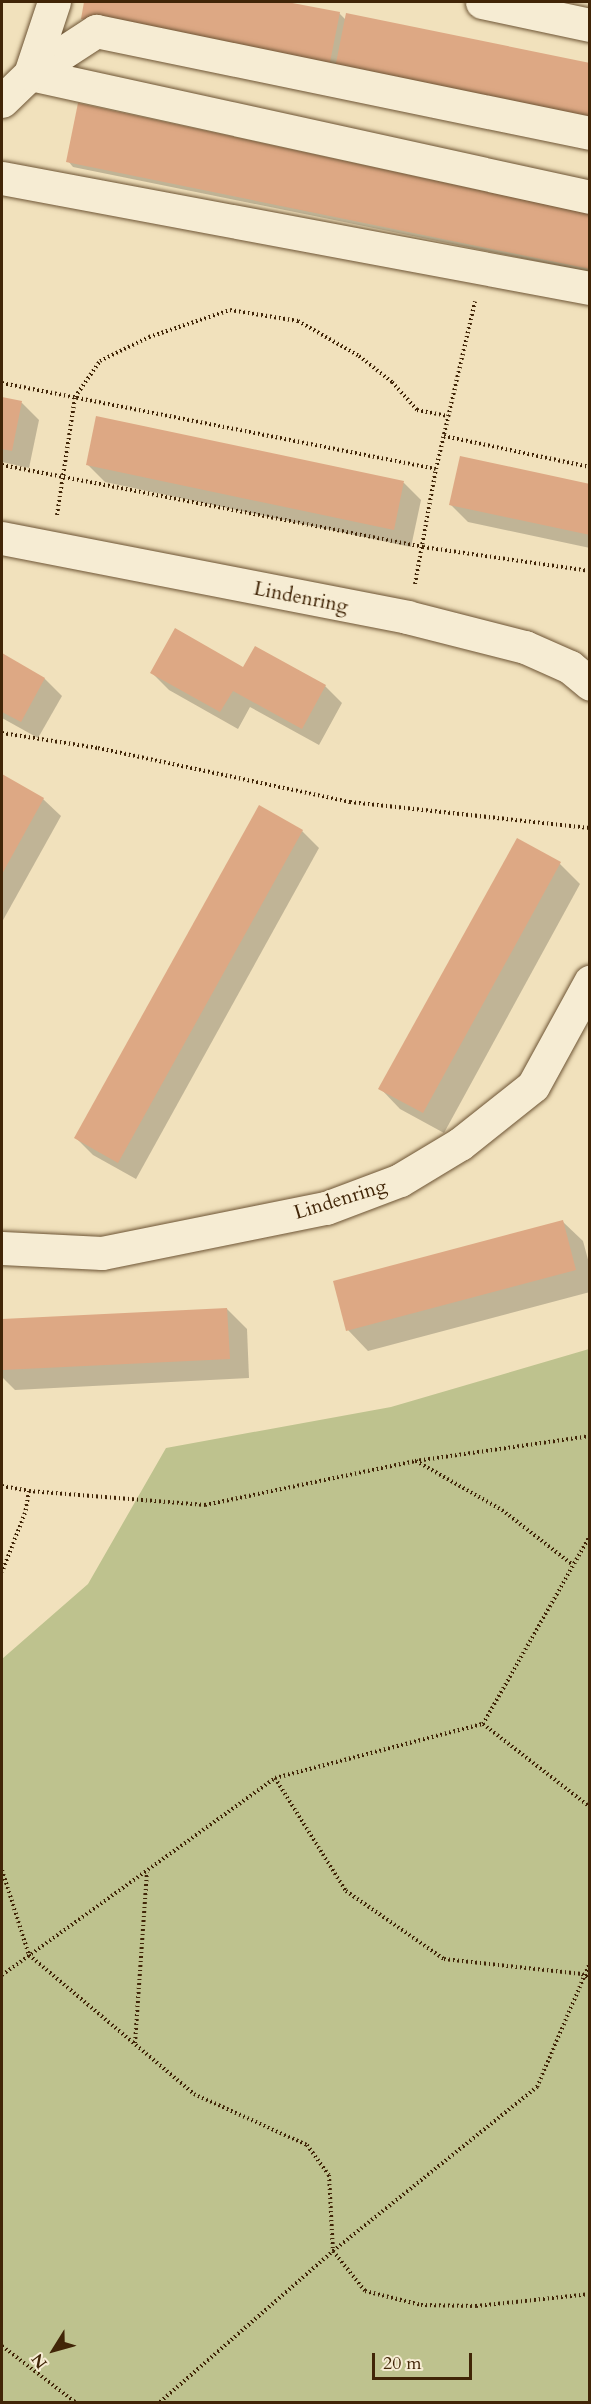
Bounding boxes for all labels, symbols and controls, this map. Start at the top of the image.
street label: Lindenring [252,576,350,618]
street label: Lindenring [291,1174,389,1224]
north arrow [24,2320,84,2380]
scale bar [375,2341,476,2379]
text: N [27,2349,53,2373]
text: 20 m [383,2351,422,2376]

